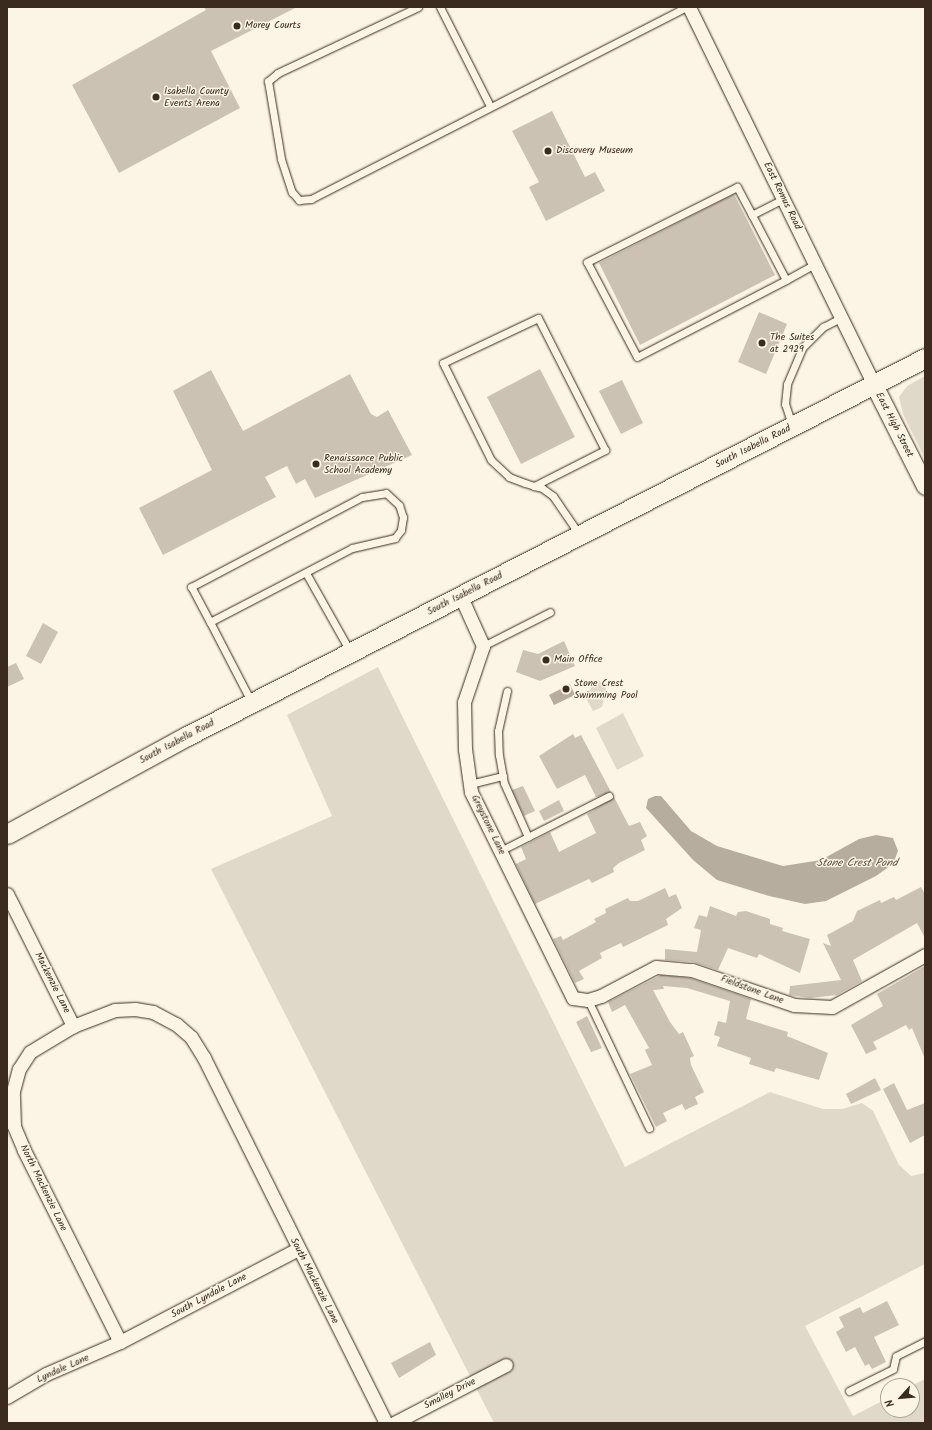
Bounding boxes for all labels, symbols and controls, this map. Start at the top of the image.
place label: Morey Courts [245,20,301,32]
marker: Morey Courts [232,21,242,31]
place label: Isabella County Events Arena [164,85,229,108]
marker: Isabella County Events Arena [151,92,161,102]
place label: Discovery Museum [556,145,633,157]
marker: Discovery Museum [543,146,553,156]
street label: East Remus Road [760,160,804,232]
place label: The Suites at 2929 [770,331,814,354]
marker: The Suites at 2929 [757,338,767,348]
street label: East High Street [872,391,916,459]
street label: South Isabella Road [713,423,793,471]
place label: Renaissance Public School Academy [324,452,403,476]
marker: Renaissance Public School Academy [311,459,321,469]
street label: South Isabella Road [425,570,505,618]
place label: Main Office [554,654,602,666]
marker: Main Office [541,655,551,665]
place label: Stone Crest Swimming Pool [574,677,638,700]
marker: Stone Crest Swimming Pool [561,684,571,694]
street label: South Isabella Road [137,717,217,767]
street label: Greystone Lane [468,793,508,857]
water label: Stone Crest Pond [816,856,898,870]
street label: Mackenzie Lane [31,951,73,1015]
street label: Fieldstone Lane [719,973,785,1007]
street label: North Mackenzie Lane [17,1143,69,1233]
street label: South Mackenzie Lane [287,1236,341,1326]
street label: South Lyndale Lane [169,1271,249,1321]
street label: Lyndale Lane [35,1352,91,1386]
street label: Smalley Drive [422,1376,478,1412]
north arrow [880,1378,920,1418]
text: N [881,1396,900,1410]

